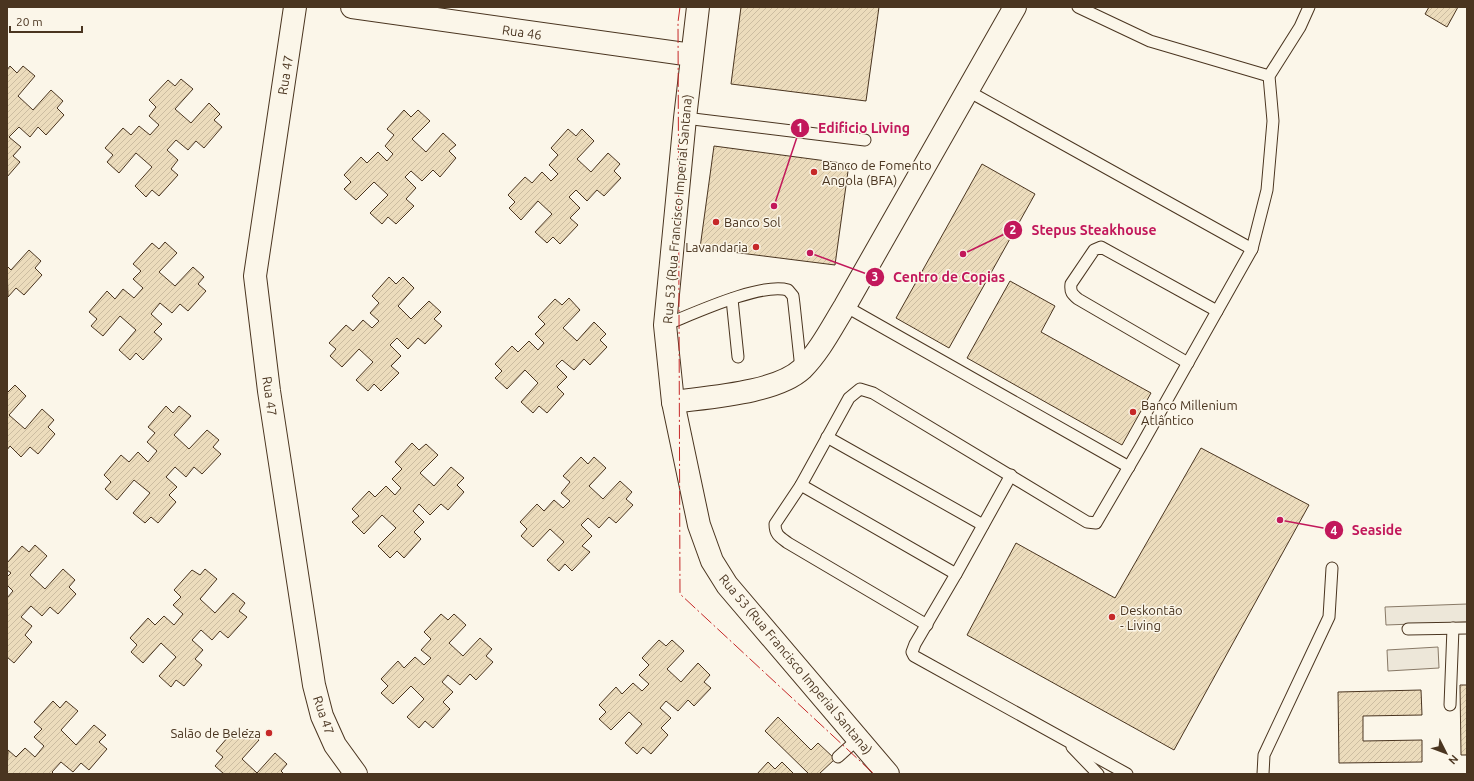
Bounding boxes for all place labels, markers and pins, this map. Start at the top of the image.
callout: Edificio Living [790,115,917,141]
place label: Banco de Fomento Angola (BFA) [822,158,932,188]
marker: Banco de Fomento Angola (BFA) [809,167,819,177]
place label: Banco Sol [724,215,781,229]
marker: Banco Sol [711,217,721,227]
callout: Stepus Steakhouse [1003,217,1164,243]
place label: Lavandaria [685,240,748,254]
marker: Lavandaria [751,242,761,252]
callout: Centro de Copias [865,264,1013,290]
place label: Banco Millenium Atlântico [1141,398,1238,427]
marker: Banco Millenium Atlântico [1128,407,1138,417]
callout: Seaside [1324,517,1411,543]
place label: Deskontão - Living [1120,603,1183,632]
marker: Deskontão - Living [1107,612,1117,622]
place label: Salão de Beleza [170,726,261,740]
marker: Salão de Beleza [264,728,274,738]

